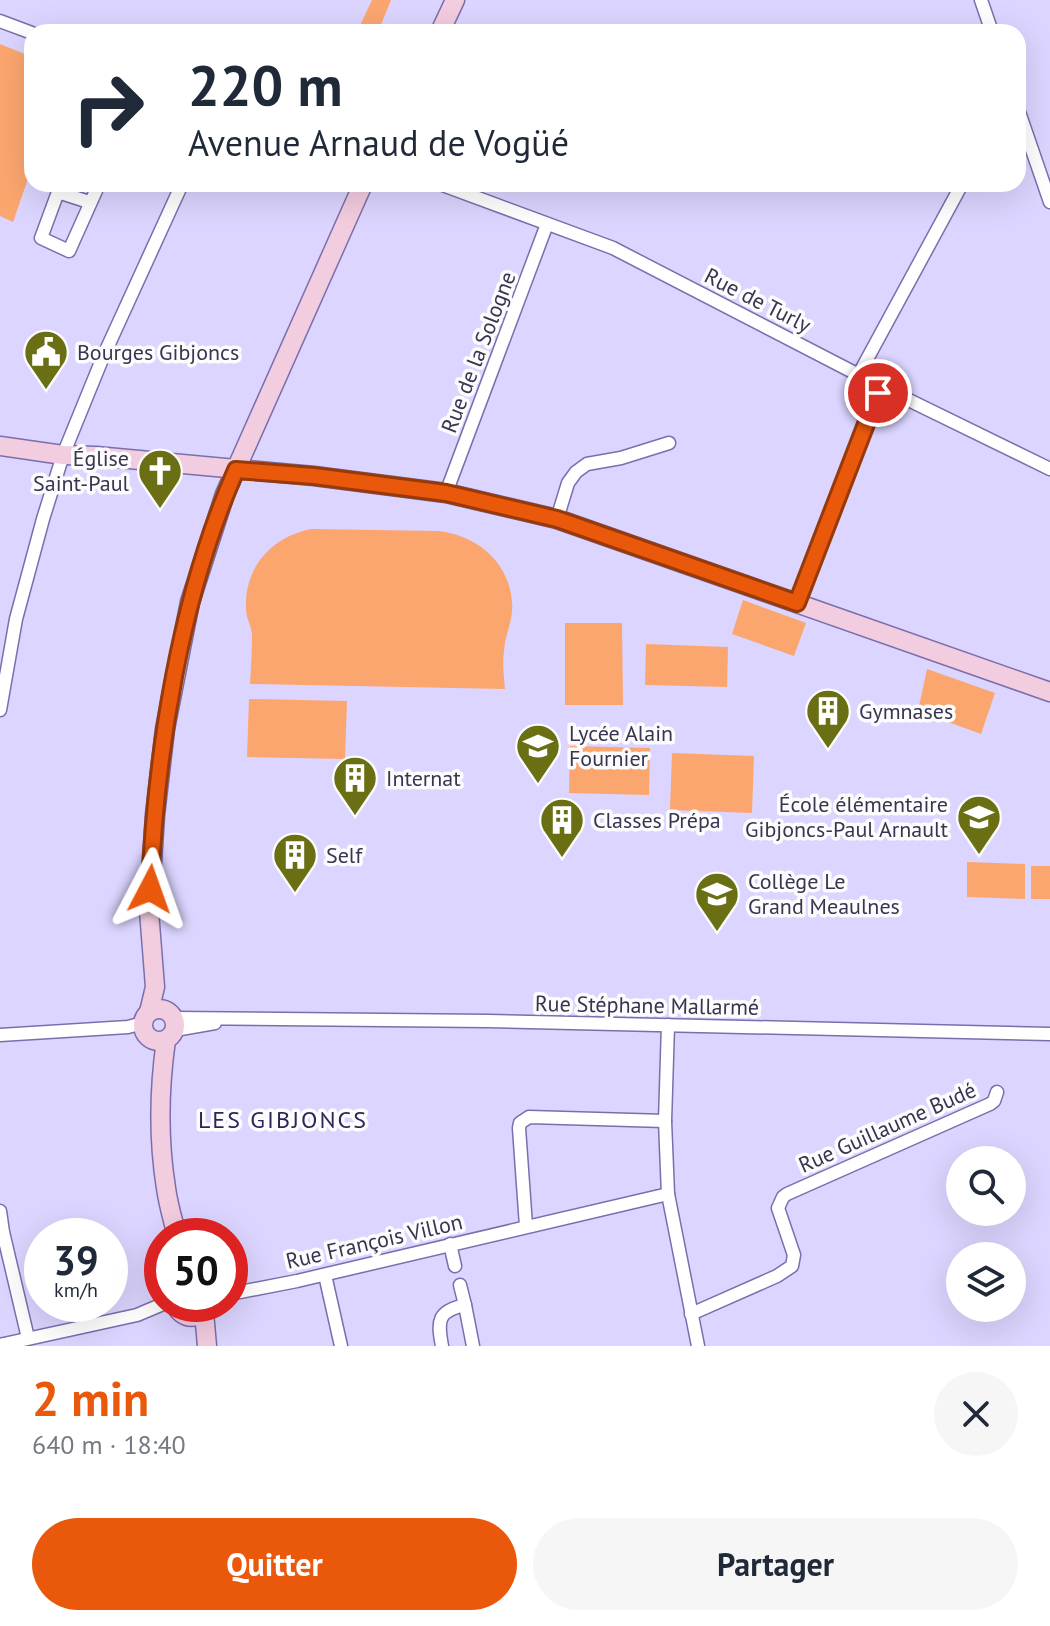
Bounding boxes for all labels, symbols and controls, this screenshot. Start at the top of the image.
text: 220 m [188,49,343,121]
icon: right [56,56,160,160]
text: Avenue Arnaud de Vogüé [188,119,569,166]
street label: Rue de Turly [700,261,817,339]
street label: Rue de la Sologne [434,267,522,437]
public building icon: Bourges Gibjoncs [22,328,70,391]
place label: Bourges Gibjoncs [77,338,239,366]
pin [844,359,912,427]
icon: arrive [856,371,900,415]
place label: Église Saint-Paul [33,444,130,497]
church icon: Église Saint-Paul [136,447,184,510]
building icon: Gymnases [804,687,852,750]
place label: Gymnases [859,697,953,725]
place label: Lycée Alain Fournier [569,719,673,772]
school or university icon: Lycée Alain Fournier [514,722,562,785]
building icon: Internat [331,754,379,817]
place label: Internat [386,764,461,792]
place label: École élémentaire Gibjoncs-Paul Arnault [745,790,949,843]
school or university icon: École élémentaire Gibjoncs-Paul Arnault [955,793,1003,856]
building icon: Classes Prépa [538,796,586,859]
place label: Classes Prépa [593,806,721,834]
building icon: Self [271,831,319,894]
place label: Self [326,841,363,869]
position arrow [108,847,192,931]
place label: Collège Le Grand Meaulnes [748,867,900,920]
school or university icon: Collège Le Grand Meaulnes [693,870,741,933]
street label: Rue Stéphane Mallarmé [535,989,759,1021]
street label: Rue Guillaume Budé [794,1075,980,1179]
district label: LES GIBJONCS [198,1104,368,1135]
map controls [946,1146,1026,1322]
button: search [946,1146,1026,1226]
street label: Rue François Villon [283,1207,465,1275]
speed limit sign: 50 [144,1218,248,1322]
text: 39 [53,1234,99,1286]
button: layers [946,1242,1026,1322]
text: km/h [54,1277,98,1303]
text: 2 min [32,1367,149,1429]
button: close [934,1372,1018,1456]
text: 640 m · 18:40 [32,1428,186,1461]
button: Quitter [32,1518,517,1610]
button: Partager [533,1518,1018,1610]

